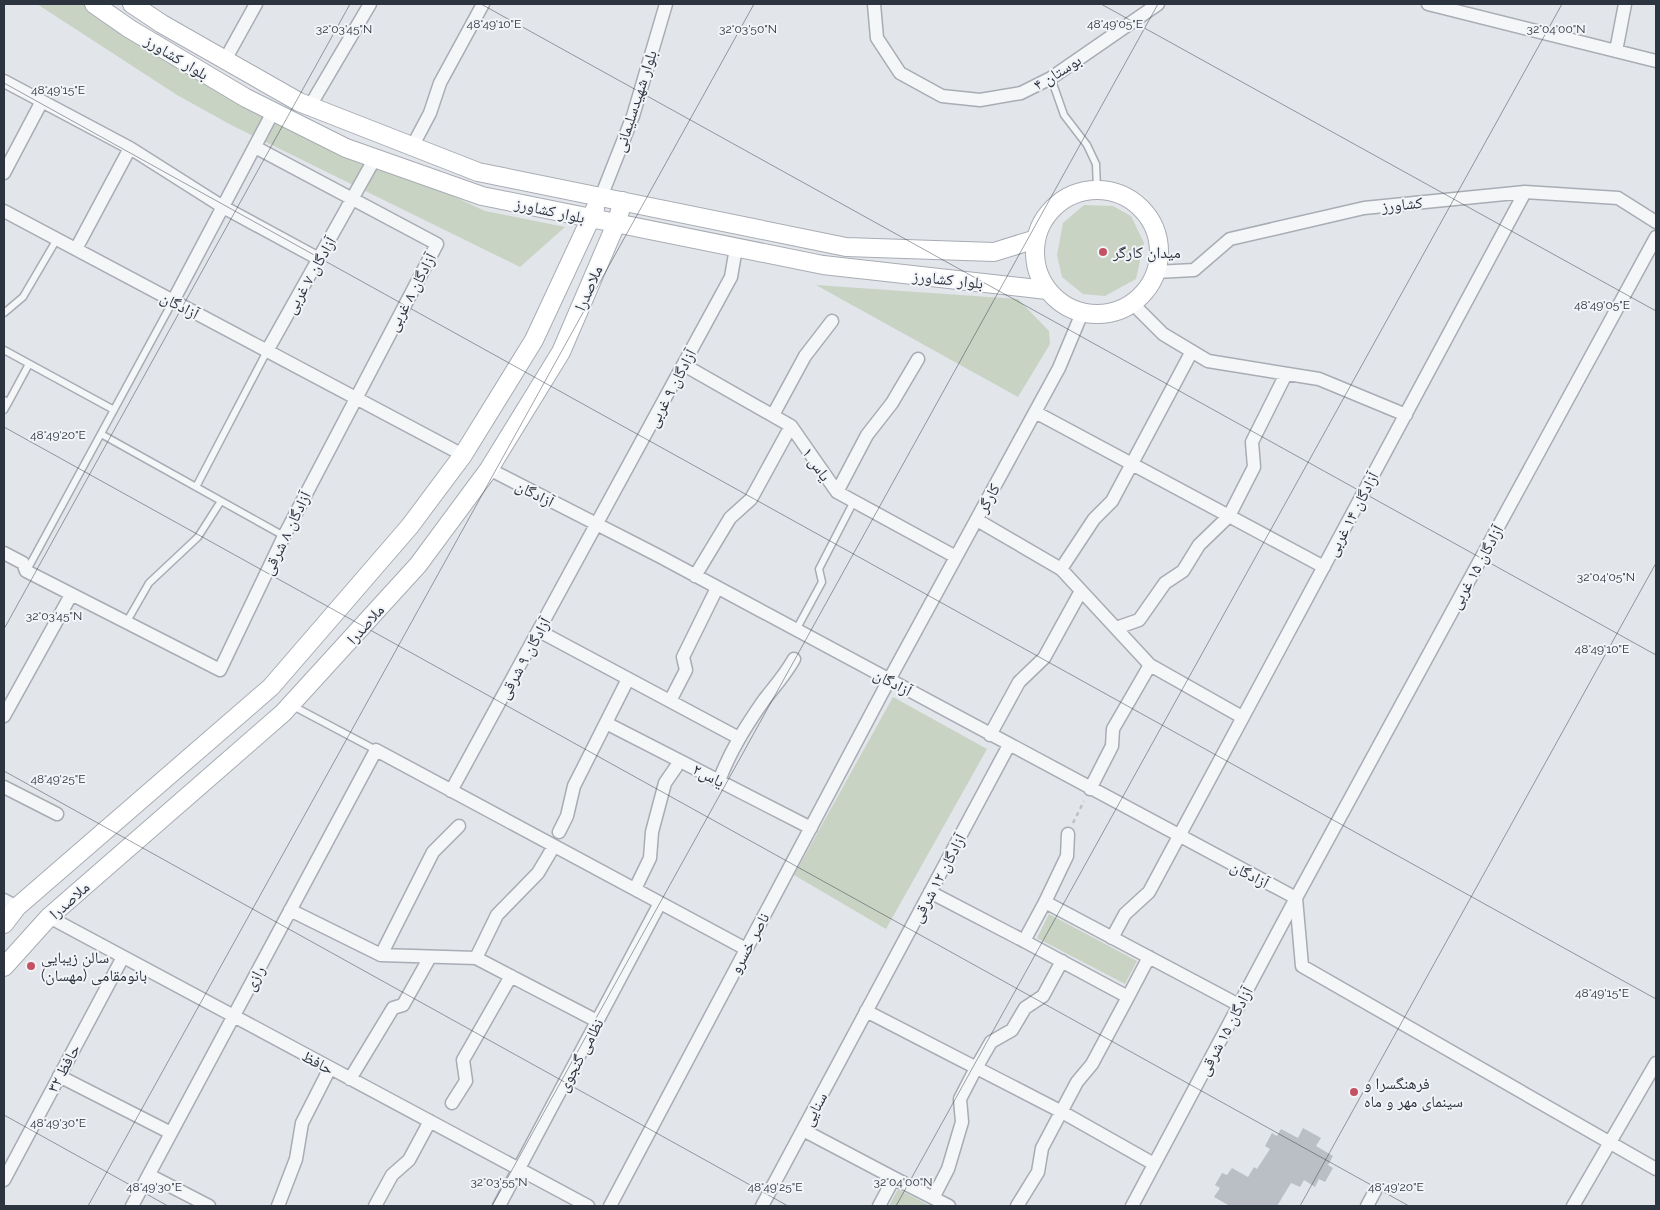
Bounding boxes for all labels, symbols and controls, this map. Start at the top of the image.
text: 48°49'10"E [467,17,521,31]
text: 48°49'05"E [1087,17,1143,31]
text: 32°03'45"N [316,22,372,36]
text: 32°03'50"N [719,22,777,36]
text: 32°04'00"N [1526,22,1586,36]
street label: بلوار کشاورز [141,30,212,84]
street label: بلوار شهیدسلیمانی [610,48,662,155]
street label: بوستان ۴ [1030,50,1085,95]
text: 48°49'15"E [31,83,85,97]
street label: کشاورز [1380,193,1424,216]
street label: بلوار کشاورز [512,194,587,227]
street label: آزادگان ۷ غربی [281,233,341,318]
place label: میدان کارگر [1112,243,1181,263]
marker: میدان کارگر [1097,246,1109,258]
street label: آزادگان ۸ غربی [383,249,441,335]
street label: ملاصدرا [570,263,606,314]
street label: بلوار کشاورز [911,266,984,293]
street label: آزادگان [157,288,203,325]
text: 48°49'05"E [1574,298,1630,312]
street label: آزادگان ۹ غربی [643,345,701,431]
text: 48°49'20"E [30,428,86,442]
street label: یاس ۱ [797,444,835,485]
street label: آزادگان ۱۴ غربی [1322,468,1384,560]
street label: آزادگان [512,476,558,512]
street label: کارگر [972,480,1004,517]
street label: آزادگان ۸ شرقی [258,488,316,579]
street label: آزادگان ۱۵ غربی [1446,521,1509,613]
text: 32°04'05"N [1577,570,1635,584]
street label: ملاصدرا [343,600,388,648]
text: 32°03'45"N [26,609,82,623]
street label: آزادگان ۹ شرقی [494,613,556,703]
text: 48°49'10"E [1575,642,1629,656]
street label: آزادگان [870,665,916,702]
street label: یاس۲ [689,760,728,792]
text: 48°49'25"E [30,772,86,786]
street label: آزادگان ۱۲ شرقی [907,830,971,926]
street label: آزادگان [1227,857,1273,894]
street label: ملاصدرا [45,878,93,923]
street label: ناصر خسرو [725,909,773,977]
place label: سالن زیبایی بانومقامی (مهسان) [41,948,147,986]
marker: سالن زیبایی بانومقامی (مهسان) [25,960,37,972]
street label: رازی [240,962,270,995]
street label: آزادگان ۱۵ شرقی [1194,983,1258,1079]
text: 48°49'15"E [1575,986,1629,1000]
street label: نظامی گنجوی [553,1015,609,1096]
street label: حافظ ۳۲ [43,1041,84,1096]
street label: حافظ [299,1046,337,1079]
place label: فرهنگسرا و سینمای مهر و ماه [1364,1074,1463,1112]
marker: فرهنگسرا و سینمای مهر و ماه [1348,1086,1360,1098]
street label: سنایی [798,1089,832,1130]
text: 48°49'30"E [30,1116,86,1130]
text: 32°03'55"N [470,1175,528,1189]
text: 32°04'00"N [873,1175,933,1189]
text: 48°49'30"E [126,1180,182,1194]
text: 48°49'25"E [747,1180,803,1194]
text: 48°49'20"E [1368,1180,1424,1194]

